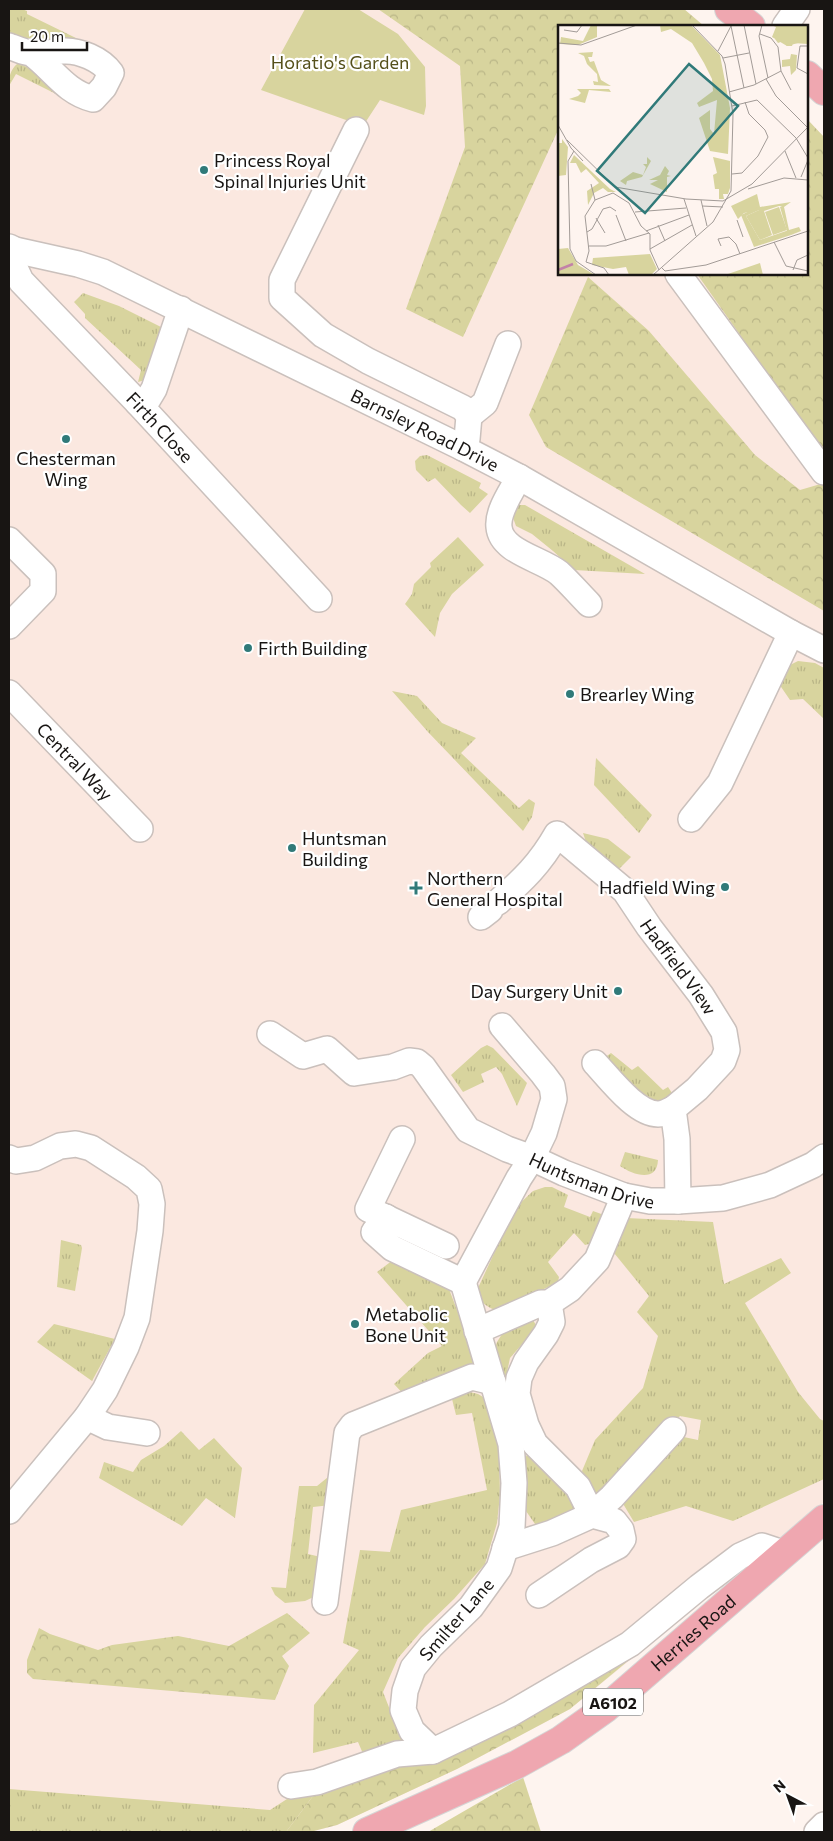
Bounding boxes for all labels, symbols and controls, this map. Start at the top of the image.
scale bar [22,20,88,52]
inset map [558,25,808,275]
text: 20 m [30,27,64,45]
park label: Horatio's Garden [271,51,409,73]
place label: Princess Royal Spinal Injuries Unit [214,149,366,192]
marker: Princess Royal Spinal Injuries Unit [198,164,210,176]
street label: Barnsley Road Drive [347,384,503,476]
street label: Firth Close [122,387,198,467]
marker: Chesterman Wing [60,433,72,445]
place label: Chesterman Wing [16,447,116,490]
place label: Firth Building [258,637,367,659]
marker: Firth Building [242,642,254,654]
place label: Brearley Wing [580,683,694,705]
marker: Brearley Wing [564,688,576,700]
street label: Central Way [32,718,118,805]
place label: Huntsman Building [302,827,387,870]
marker: Huntsman Building [286,842,298,854]
place label: Northern General Hospital [427,867,563,910]
place label: Hadfield Wing [599,876,715,898]
marker: Northern General Hospital [409,881,423,895]
marker: Hadfield Wing [719,881,731,893]
street label: Hadfield View [636,915,721,1018]
place label: Day Surgery Unit [470,980,608,1002]
marker: Day Surgery Unit [612,985,624,997]
street label: Huntsman Drive [526,1147,656,1213]
place label: Metabolic Bone Unit [365,1303,448,1346]
marker: Metabolic Bone Unit [349,1318,361,1330]
street label: Smilter Lane [414,1573,498,1665]
street label: Herries Road [646,1590,740,1676]
road number: A6102 [583,1688,643,1715]
north arrow [763,1771,813,1821]
text: N [770,1776,789,1796]

